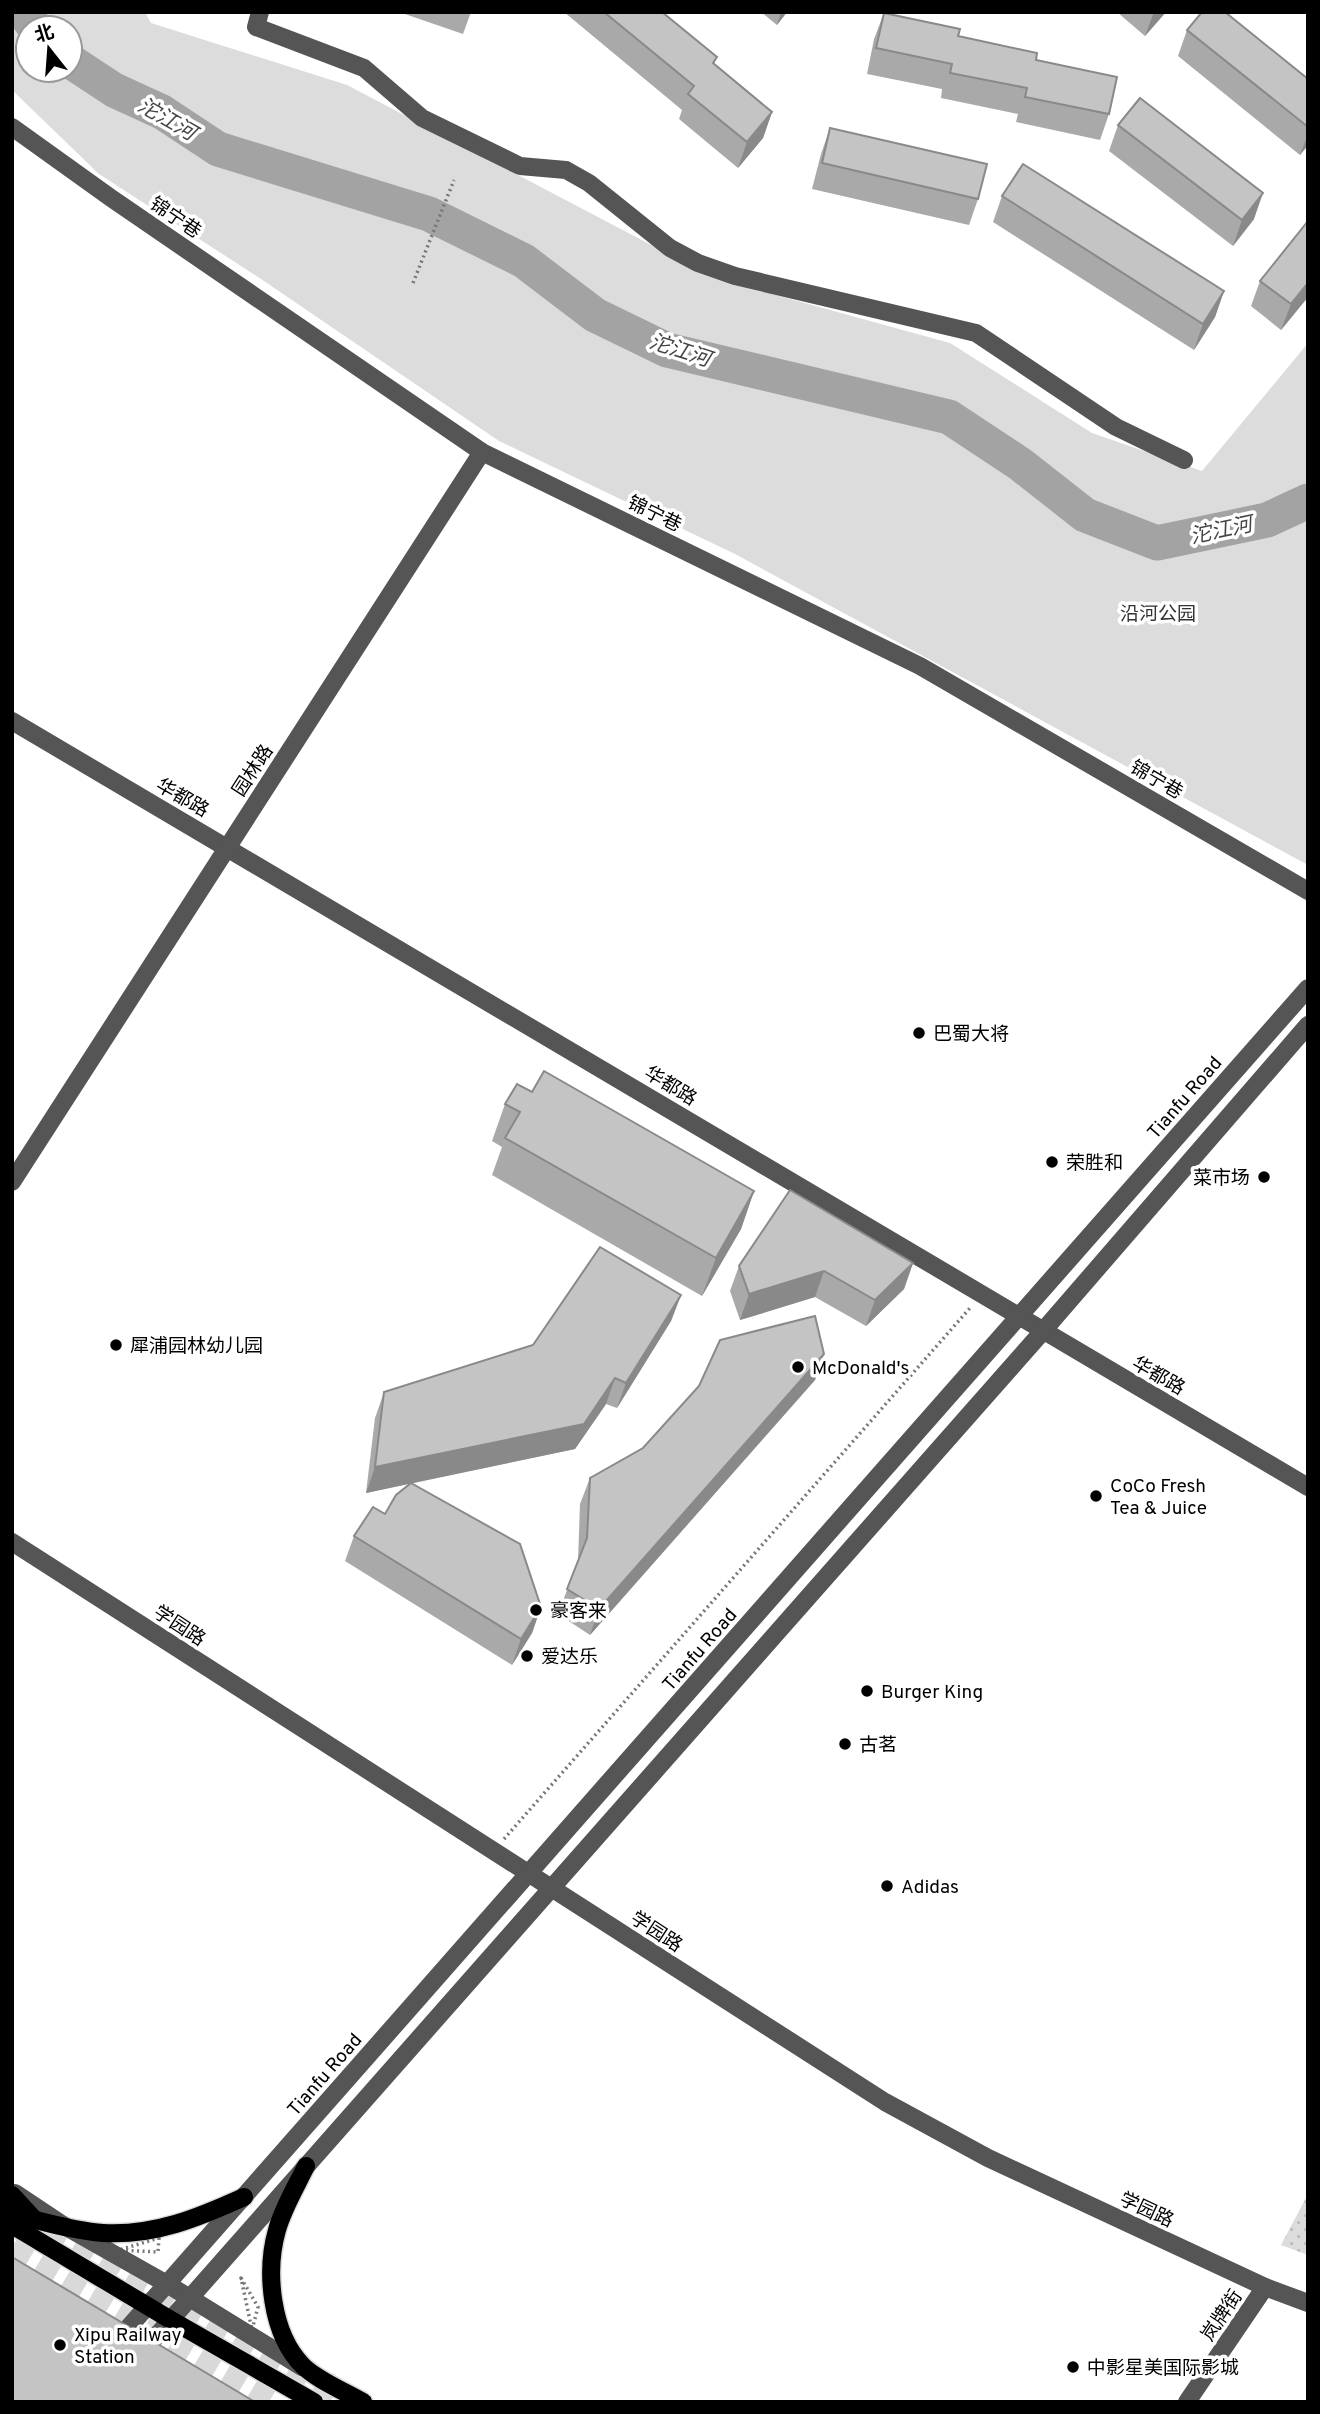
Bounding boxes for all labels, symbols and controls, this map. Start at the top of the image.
north arrow [14,14,84,84]
text: 北 [32,20,57,49]
water label: 沱江河 [132,93,204,150]
street label: 锦宁巷 [145,193,205,245]
water label: 沱江河 [645,329,717,375]
street label: 锦宁巷 [623,492,685,538]
water label: 沱江河 [1188,511,1259,551]
park label: 沿河公园 [1120,603,1196,627]
street label: 园林路 [228,741,279,802]
street label: 锦宁巷 [1125,756,1187,805]
street label: 华都路 [151,774,213,823]
place label: 巴蜀大将 [933,1023,1009,1047]
marker: 巴蜀大将 [911,1025,927,1041]
street label: Tianfu Road [1143,1052,1228,1145]
street label: 华都路 [639,1062,701,1112]
place label: 荣胜和 [1066,1152,1123,1176]
marker: 荣胜和 [1044,1154,1060,1170]
place label: 菜市场 [1193,1167,1250,1191]
marker: 菜市场 [1256,1169,1272,1185]
place label: 犀浦园林幼儿园 [130,1335,263,1359]
marker: 犀浦园林幼儿园 [108,1337,124,1353]
street label: 华都路 [1127,1352,1189,1401]
place label: McDonald's [812,1357,910,1381]
marker: McDonald's [790,1359,806,1375]
place label: CoCo Fresh Tea & Juice [1110,1475,1207,1521]
marker: CoCo Fresh Tea & Juice [1088,1488,1104,1504]
place label: 豪客来 [550,1600,607,1624]
street label: 学园路 [148,1601,209,1652]
marker: 豪客来 [528,1602,544,1618]
street label: Tianfu Road [658,1604,743,1697]
place label: 爱达乐 [541,1646,598,1670]
marker: 爱达乐 [519,1648,535,1664]
place label: Burger King [881,1681,983,1705]
marker: Burger King [859,1683,875,1699]
place label: 古茗 [859,1734,897,1758]
marker: 古茗 [837,1736,853,1752]
place label: Adidas [901,1876,959,1900]
marker: Adidas [879,1878,895,1894]
street label: 学园路 [625,1907,686,1958]
street label: Tianfu Road [283,2029,368,2122]
street label: 学园路 [1115,2188,1177,2234]
street label: 岚牌街 [1197,2286,1249,2346]
place label: Xipu Railway Station [74,2324,181,2370]
marker: Xipu Railway Station [52,2337,68,2353]
place label: 中影星美国际影城 [1087,2357,1239,2381]
marker: 中影星美国际影城 [1065,2359,1081,2375]

